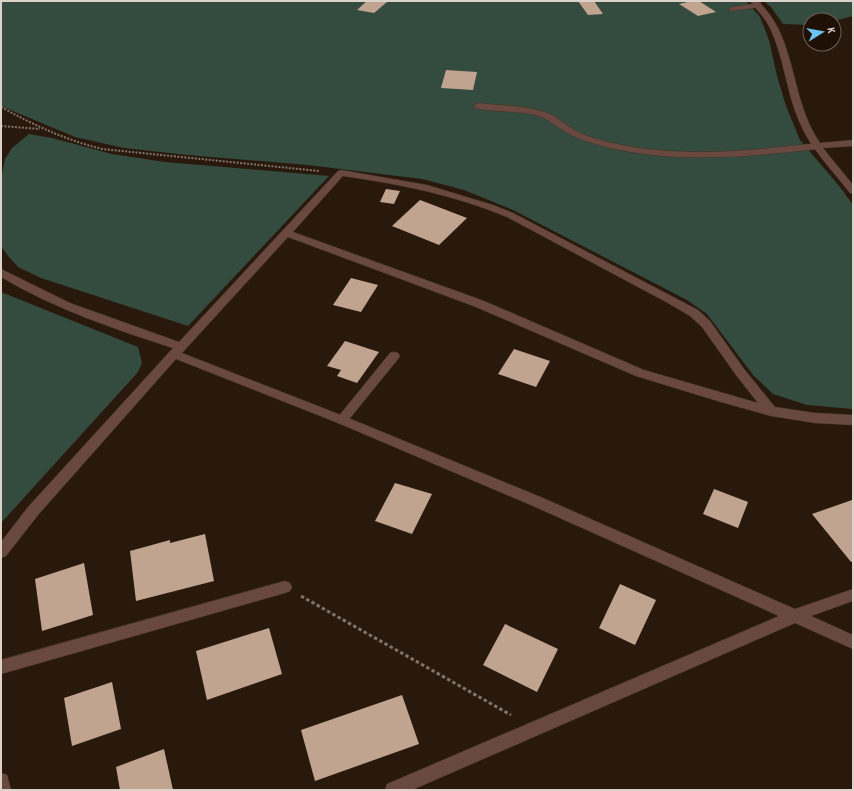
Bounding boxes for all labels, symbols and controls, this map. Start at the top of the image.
north arrow [802,12,842,52]
text: K [824,26,838,35]

